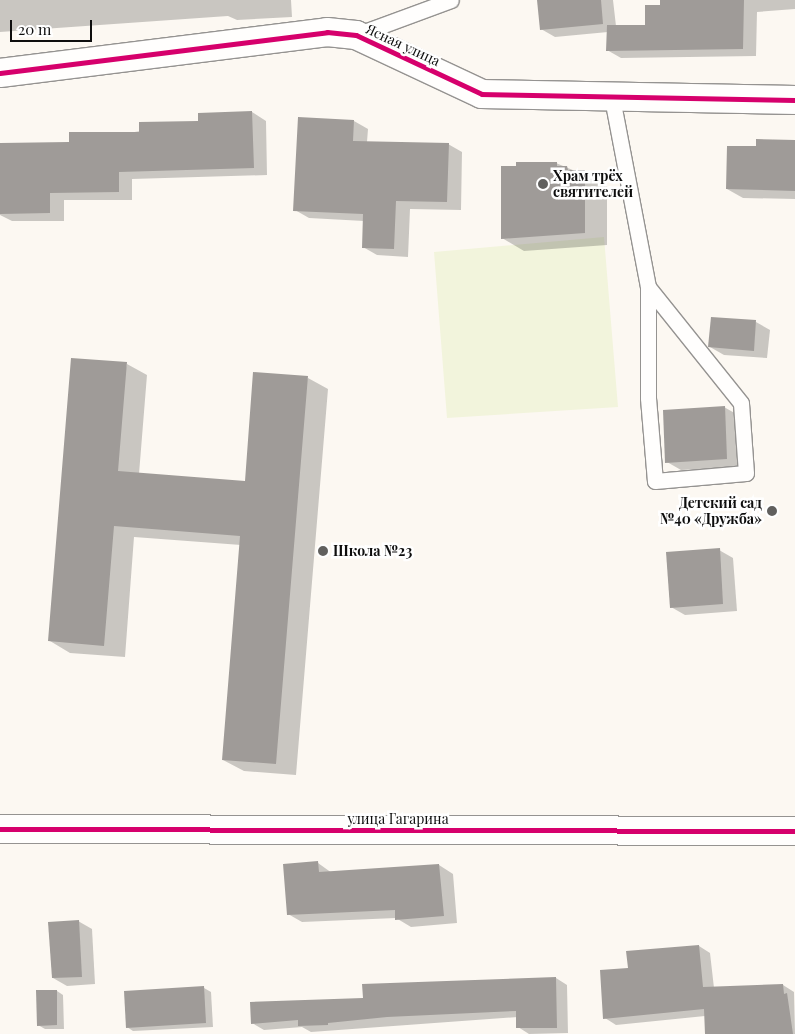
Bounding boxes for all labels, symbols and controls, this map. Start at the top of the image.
scale bar [12,10,95,42]
text: 20 m [18,19,51,39]
street label: Ясная улица [363,20,443,70]
place label: Храм трёх святителей [553,168,633,200]
marker: Храм трёх святителей [537,178,549,190]
place label: Детский сад №40 «Дружба» [660,495,762,528]
marker: Детский сад №40 «Дружба» [766,505,778,517]
place label: Школа №23 [333,543,412,559]
marker: Школа №23 [317,545,329,557]
street label: улица Гагарина [347,811,449,827]

